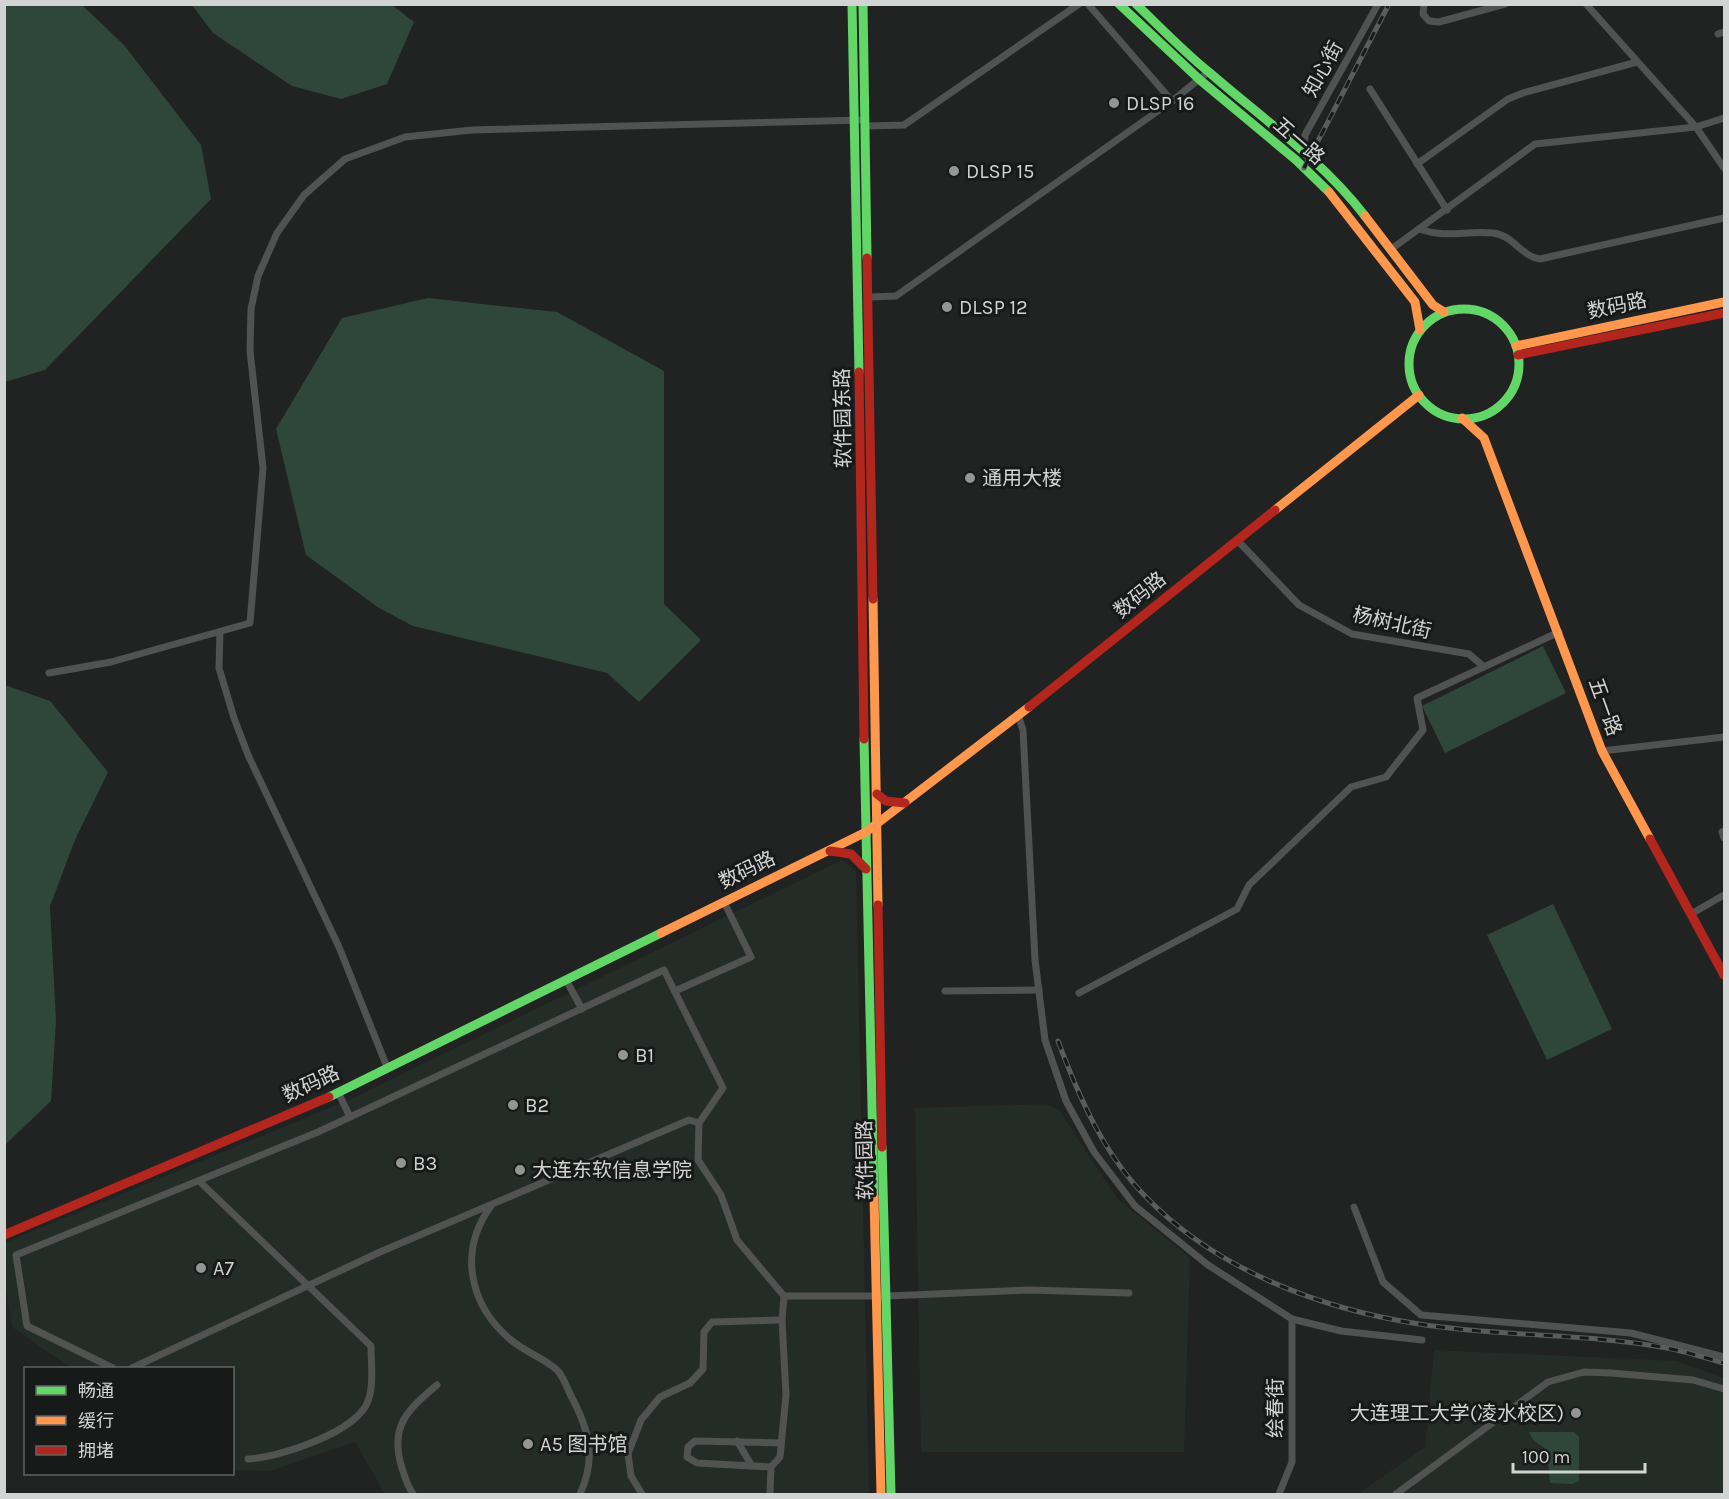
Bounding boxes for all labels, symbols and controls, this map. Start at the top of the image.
street label: 知心街 [1298,37,1348,101]
place label: DLSP 16 [1126,92,1195,115]
marker: DLSP 16 [1107,96,1121,110]
street label: 五一路 [1269,113,1329,169]
place label: DLSP 15 [966,160,1034,183]
marker: DLSP 15 [947,164,961,178]
street label: 数码路 [1585,289,1649,323]
place label: DLSP 12 [959,296,1028,319]
marker: DLSP 12 [940,300,954,314]
street label: 软件园东路 [831,368,855,468]
place label: 通用大楼 [982,467,1062,490]
marker: 通用大楼 [963,471,977,485]
street label: 数码路 [1109,567,1171,623]
street label: 杨树北街 [1350,603,1434,643]
street label: 五一路 [1584,675,1626,739]
street label: 数码路 [715,847,779,893]
place label: B1 [635,1044,654,1067]
marker: B1 [616,1048,630,1062]
street label: 数码路 [279,1061,343,1107]
place label: B2 [525,1094,549,1117]
marker: B2 [506,1098,520,1112]
street label: 软件园路 [853,1120,877,1200]
place label: B3 [413,1152,437,1175]
marker: B3 [394,1156,408,1170]
place label: 大连东软信息学院 [532,1159,692,1182]
marker: 大连东软信息学院 [513,1163,527,1177]
place label: A7 [213,1257,234,1280]
marker: A7 [194,1261,208,1275]
legend [24,1367,234,1475]
street label: 绘春街 [1264,1378,1287,1438]
text: 畅通 [78,1380,114,1402]
place label: 大连理工大学(凌水校区) [1350,1402,1564,1425]
marker: 大连理工大学(凌水校区) [1569,1406,1583,1420]
text: 缓行 [78,1410,114,1432]
place label: A5 图书馆 [540,1433,628,1456]
scale bar [1513,1436,1645,1474]
marker: A5 图书馆 [521,1437,535,1451]
text: 拥堵 [78,1440,114,1462]
text: 100 m [1522,1446,1570,1468]

